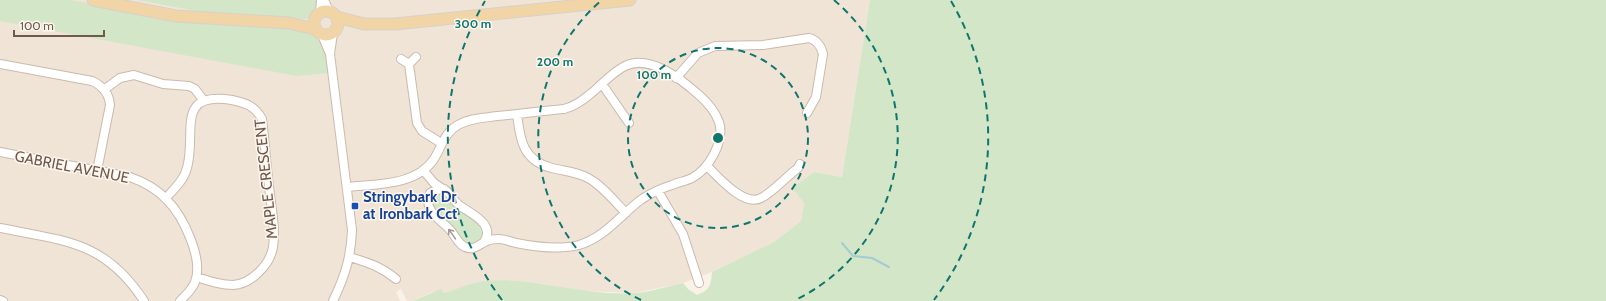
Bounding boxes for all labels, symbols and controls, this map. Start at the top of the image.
scale bar [14,12,104,38]
text: 300 m [455,16,491,31]
text: 100 m [20,18,54,33]
text: 200 m [537,54,573,69]
text: 100 m [637,67,671,82]
street label: MAPLE CRESCENT [251,118,281,240]
centre of rings [711,131,725,145]
street label: GABRIEL AVENUE [13,147,131,187]
place label: Stringybark Dr at Ironbark Cct [363,188,457,223]
marker: Stringybark Dr at Ironbark Cct [350,201,360,211]
one-way arrow [448,229,456,240]

